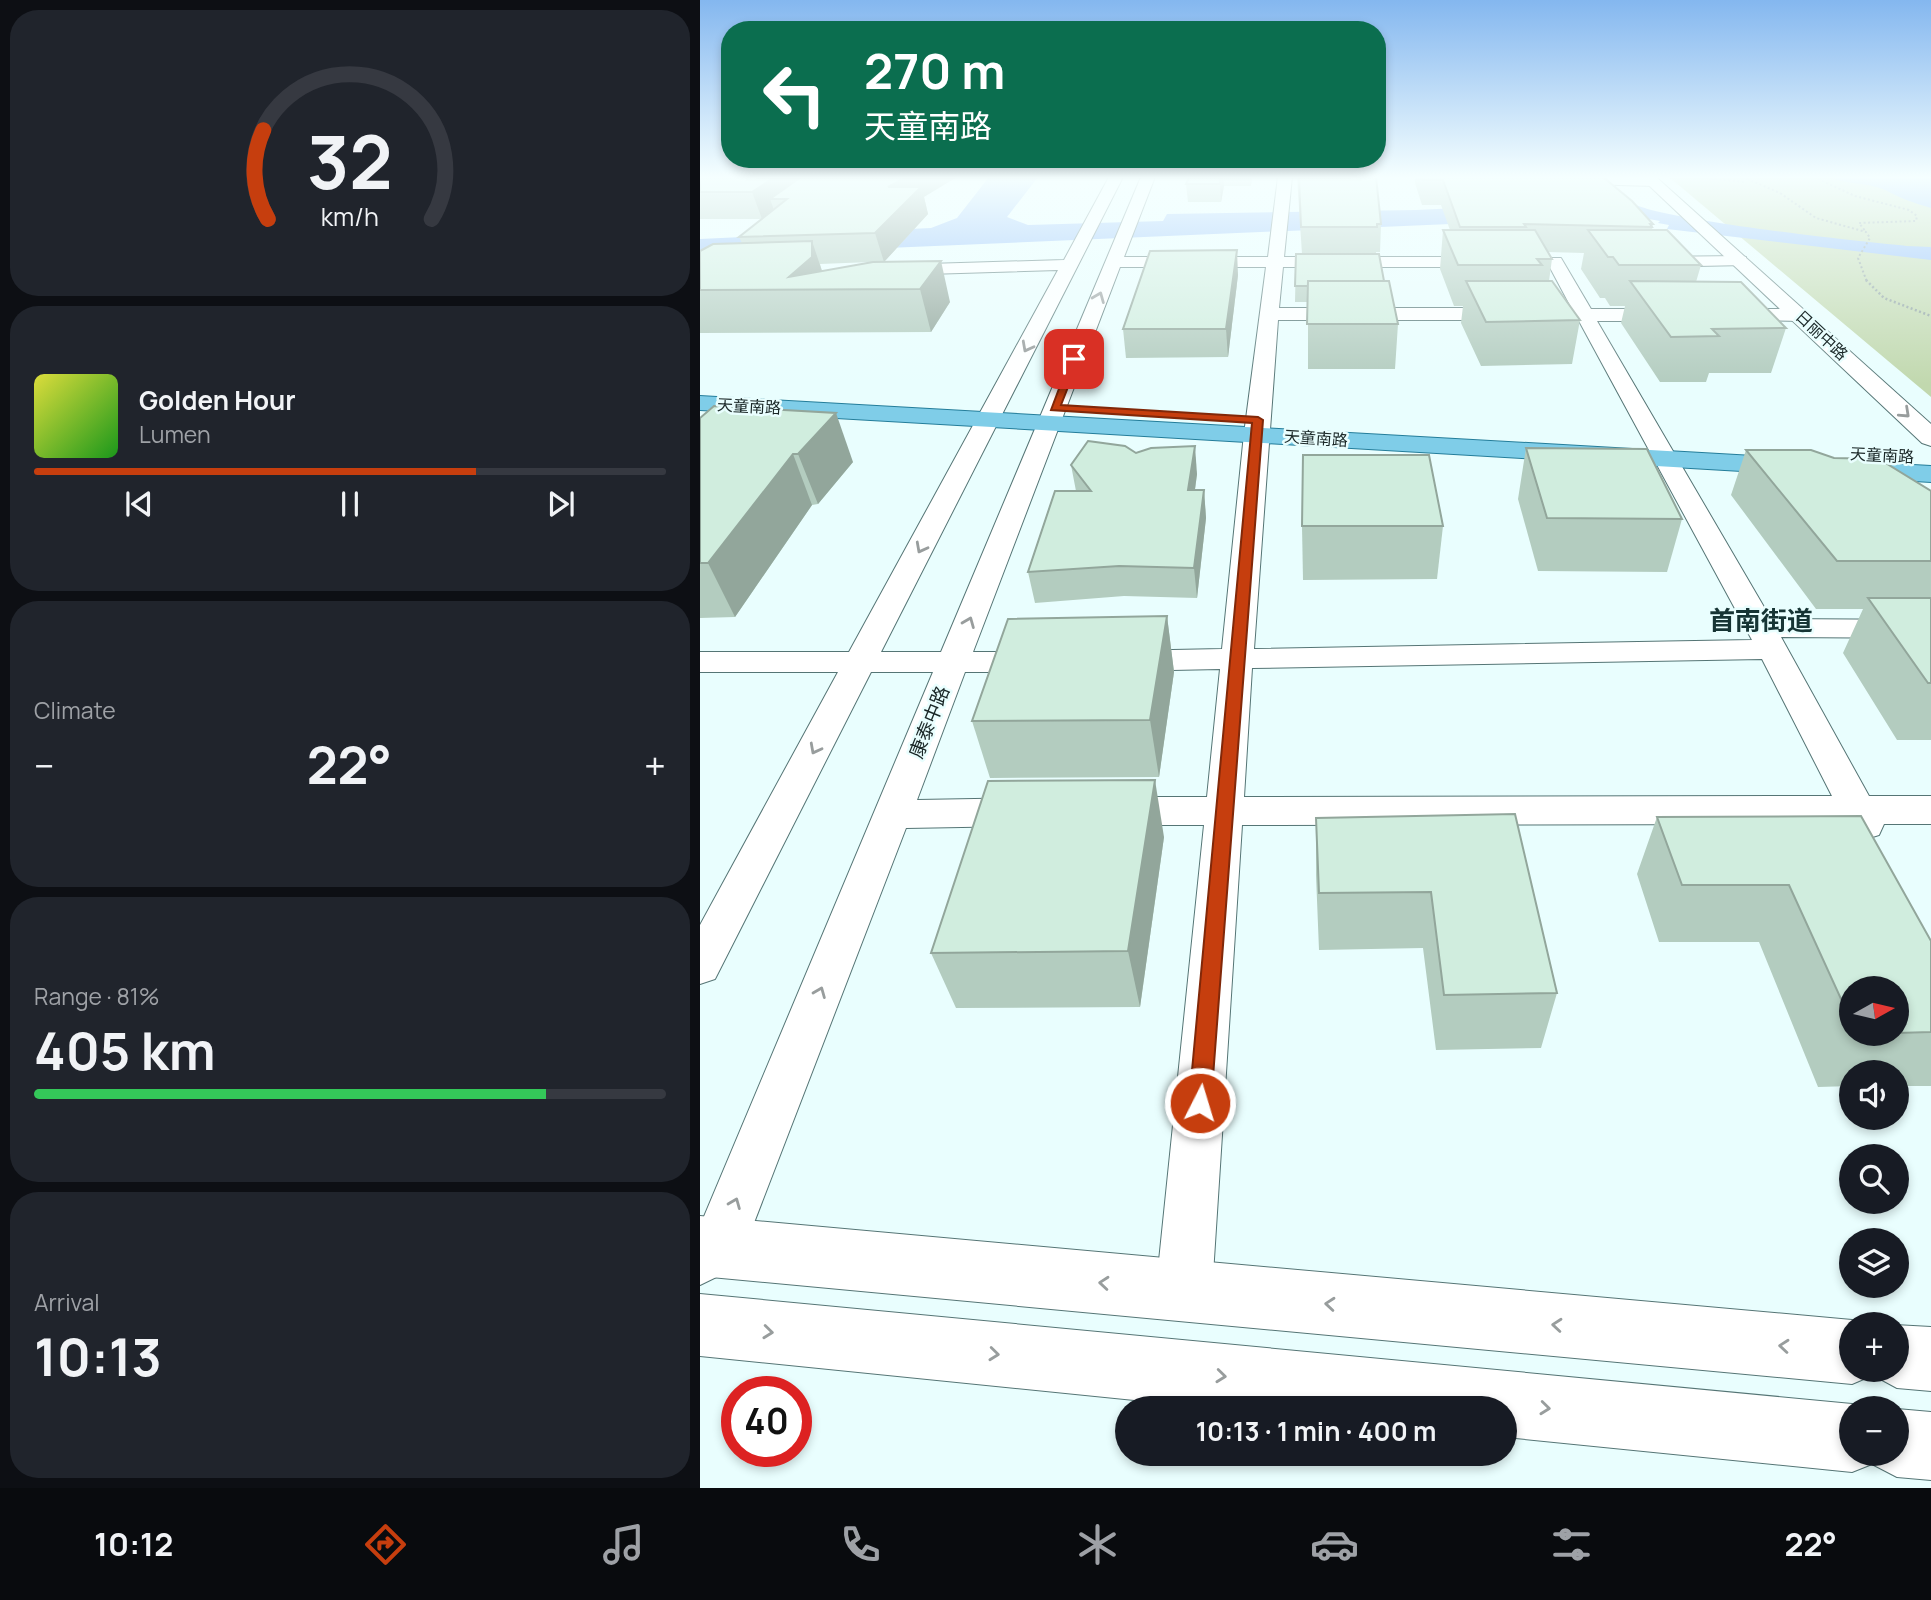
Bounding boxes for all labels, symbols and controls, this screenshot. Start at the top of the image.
text: 270 m [864,37,1005,104]
icon: left [749,49,840,140]
text: 天童南路 [864,104,992,148]
text: 32 [307,111,393,211]
text: km/h [321,199,379,234]
one-way arrow [1091,291,1105,304]
street label: 日丽中路 [1791,305,1853,365]
pin [1044,329,1104,389]
one-way arrow [1022,340,1035,352]
icon: arrive [1055,340,1093,378]
text: Golden Hour [139,382,296,418]
street label: 天童南路 [716,393,782,419]
one-way arrow [1897,405,1910,418]
text: Lumen [139,418,211,450]
street label: 天童南路 [1283,425,1349,451]
street label: 天童南路 [1849,442,1915,468]
icon: previous [120,485,158,523]
icon: pause [331,485,369,523]
icon: next [542,485,580,523]
one-way arrow [916,541,929,553]
district label: 首南街道 [1709,602,1813,638]
one-way arrow [960,616,974,628]
street label: 康泰中路 [903,682,955,762]
text: Climate [34,694,116,726]
text: 22° [307,729,392,800]
text: − [34,739,55,791]
text: + [644,739,666,791]
one-way arrow [810,742,823,755]
north arrow [1839,976,1909,1046]
map controls [1839,976,1909,1466]
text: Range · 81% [34,980,159,1012]
one-way arrow [812,987,826,999]
text: 405 km [34,1015,215,1086]
button: sound [1839,1060,1909,1130]
position arrow [1163,1066,1237,1140]
button: search [1839,1144,1909,1214]
one-way arrow [727,1198,741,1210]
button: layers [1839,1228,1909,1298]
one-way arrow [1098,1276,1109,1291]
text: Arrival [34,1286,100,1318]
one-way arrow [1325,1297,1336,1312]
button: + [1839,1312,1909,1382]
one-way arrow [1551,1318,1562,1333]
text: 10:13 [34,1321,162,1392]
one-way arrow [763,1324,774,1339]
one-way arrow [1778,1339,1789,1354]
one-way arrow [989,1346,1000,1361]
one-way arrow [1215,1369,1227,1384]
speed limit sign: 40 [721,1376,812,1467]
button: − [1839,1396,1909,1466]
one-way arrow [1540,1400,1551,1415]
text: 10:13 · 1 min · 400 m [1196,1413,1436,1449]
icon: directions [361,1520,410,1569]
icon: music [599,1520,648,1569]
icon: phone [836,1520,885,1569]
icon: climate [1073,1520,1122,1569]
icon: car [1310,1520,1359,1569]
icon: filters [1547,1520,1596,1569]
text: 10:12 [94,1522,173,1566]
text: 22° [1784,1522,1837,1566]

